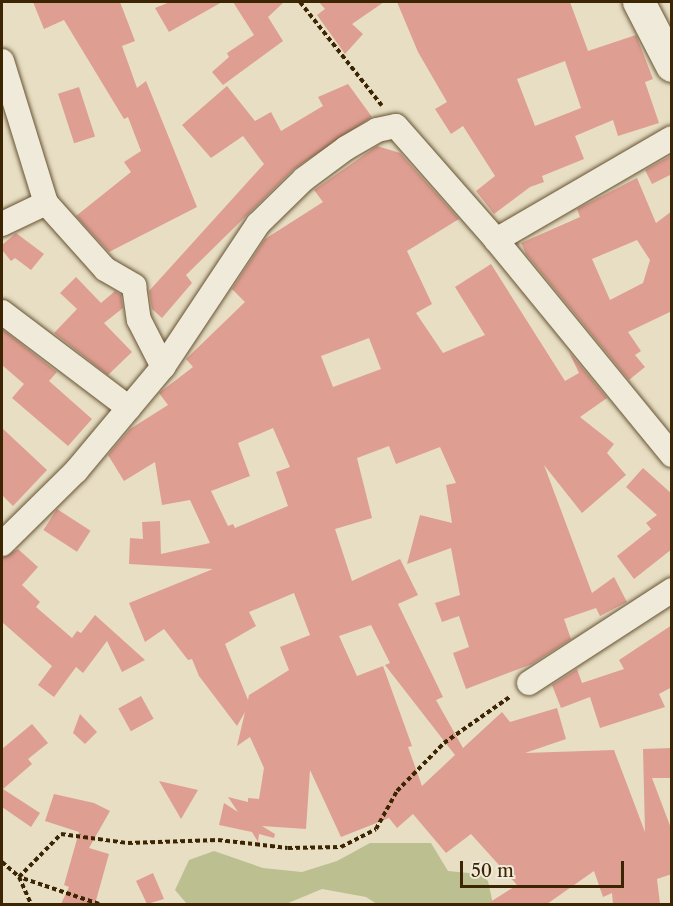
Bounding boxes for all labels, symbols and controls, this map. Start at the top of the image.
scale bar [463,849,626,887]
text: 50 m [471,860,514,882]

